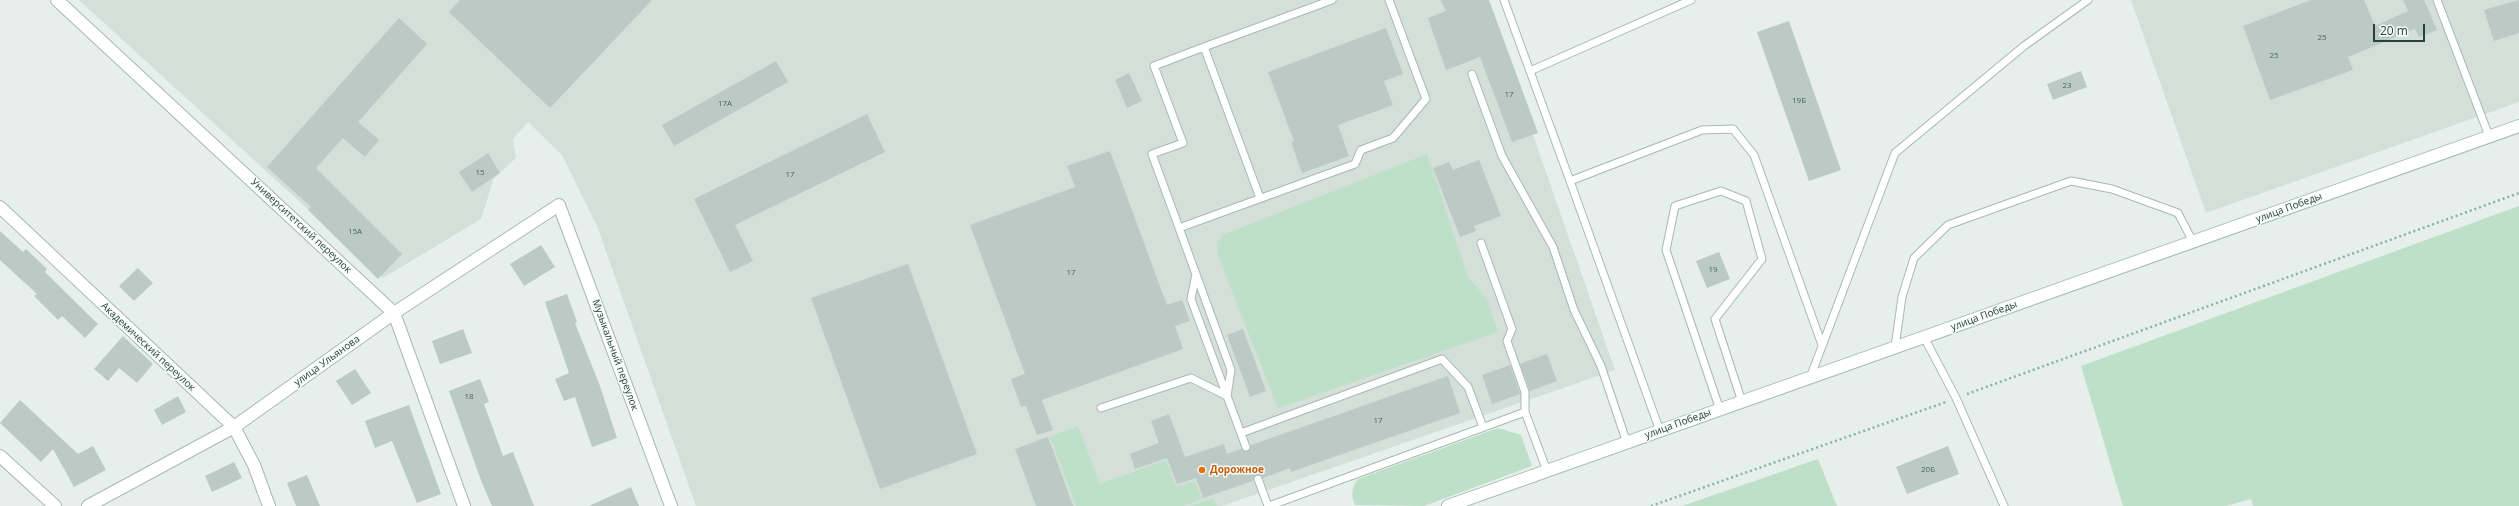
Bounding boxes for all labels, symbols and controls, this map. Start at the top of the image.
scale bar [2375,16,2427,42]
text: 20 m [2380,22,2408,39]
house number: 25 [2317,33,2327,43]
house number: 25 [2269,51,2279,61]
house number: 23 [2062,81,2072,91]
house number: 17 [1504,90,1514,100]
house number: 19Б [1792,96,1806,106]
house number: 17А [718,99,732,109]
house number: 15 [475,168,485,178]
house number: 17 [785,170,795,180]
street label: Университетский переулок [248,176,354,276]
street label: улица Победы [2254,190,2324,226]
house number: 15А [348,227,362,237]
house number: 19 [1708,265,1718,275]
house number: 17 [1066,268,1076,278]
street label: Музыкальный переулок [589,298,641,412]
street label: улица Победы [1949,298,2019,334]
street label: Академический переулок [98,300,198,394]
street label: улица Ульянова [292,333,362,389]
house number: 18 [464,392,474,402]
street label: улица Победы [1643,406,1713,442]
house number: 17 [1373,416,1383,426]
place label: Дорожное [1210,464,1264,476]
marker: Дорожное [1197,465,1207,475]
house number: 20Б [1921,465,1935,475]

